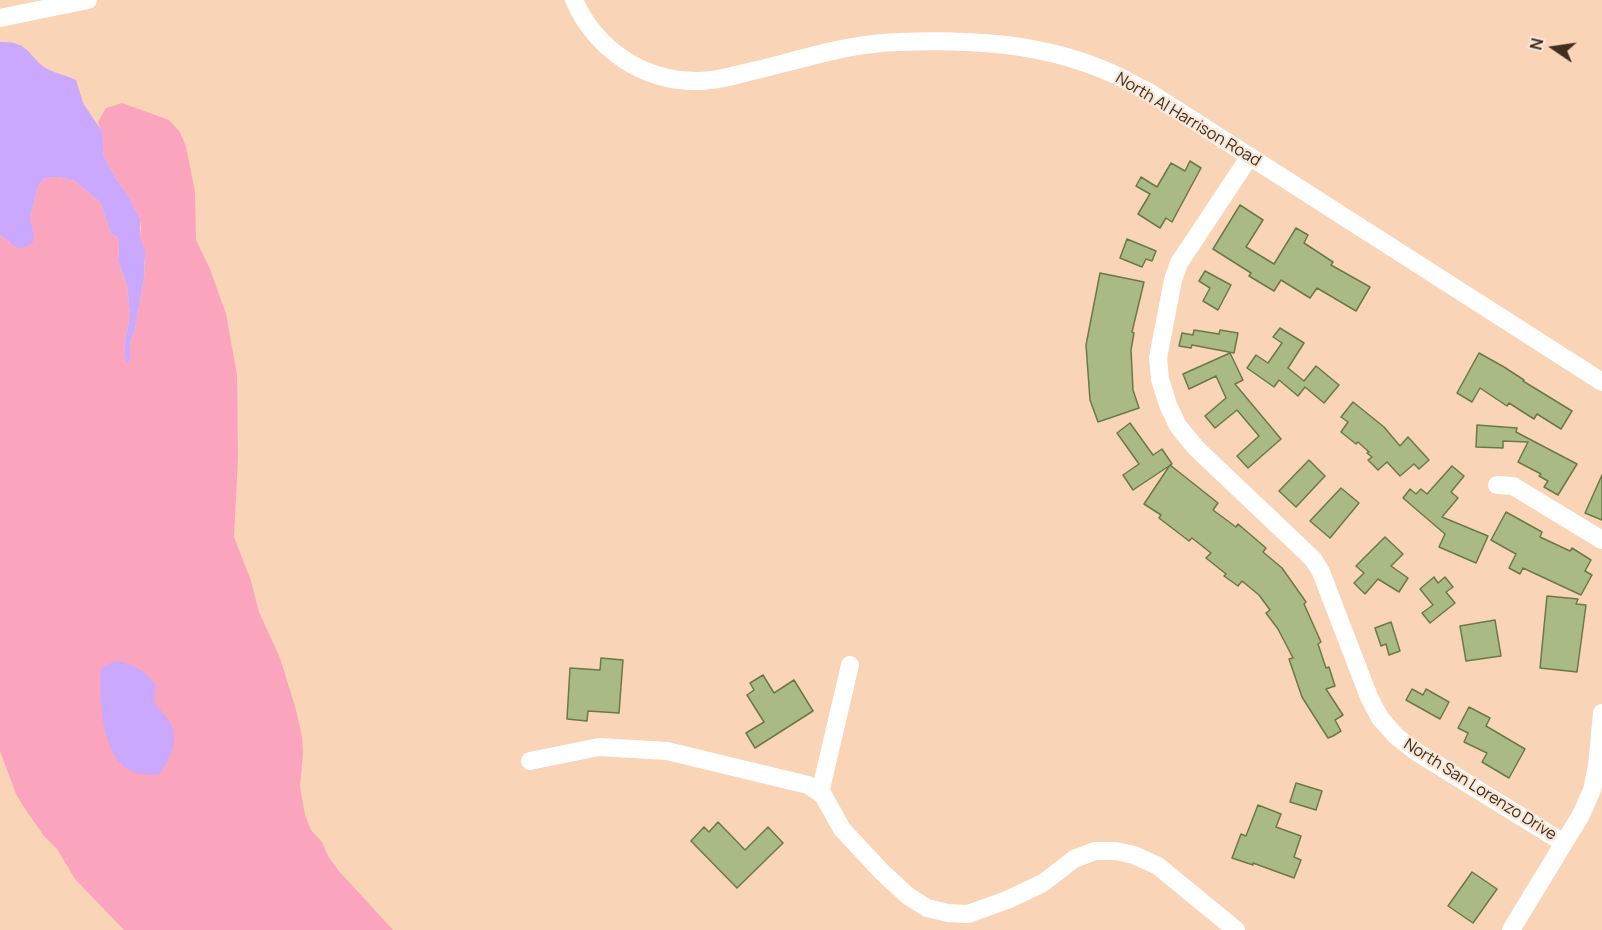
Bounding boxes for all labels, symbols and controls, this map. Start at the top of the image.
north arrow [1524,18,1584,78]
text: N [1524,36,1548,52]
street label: North Al Harrison Road [1112,69,1264,171]
street label: North San Lorenzo Drive [1400,735,1560,845]

